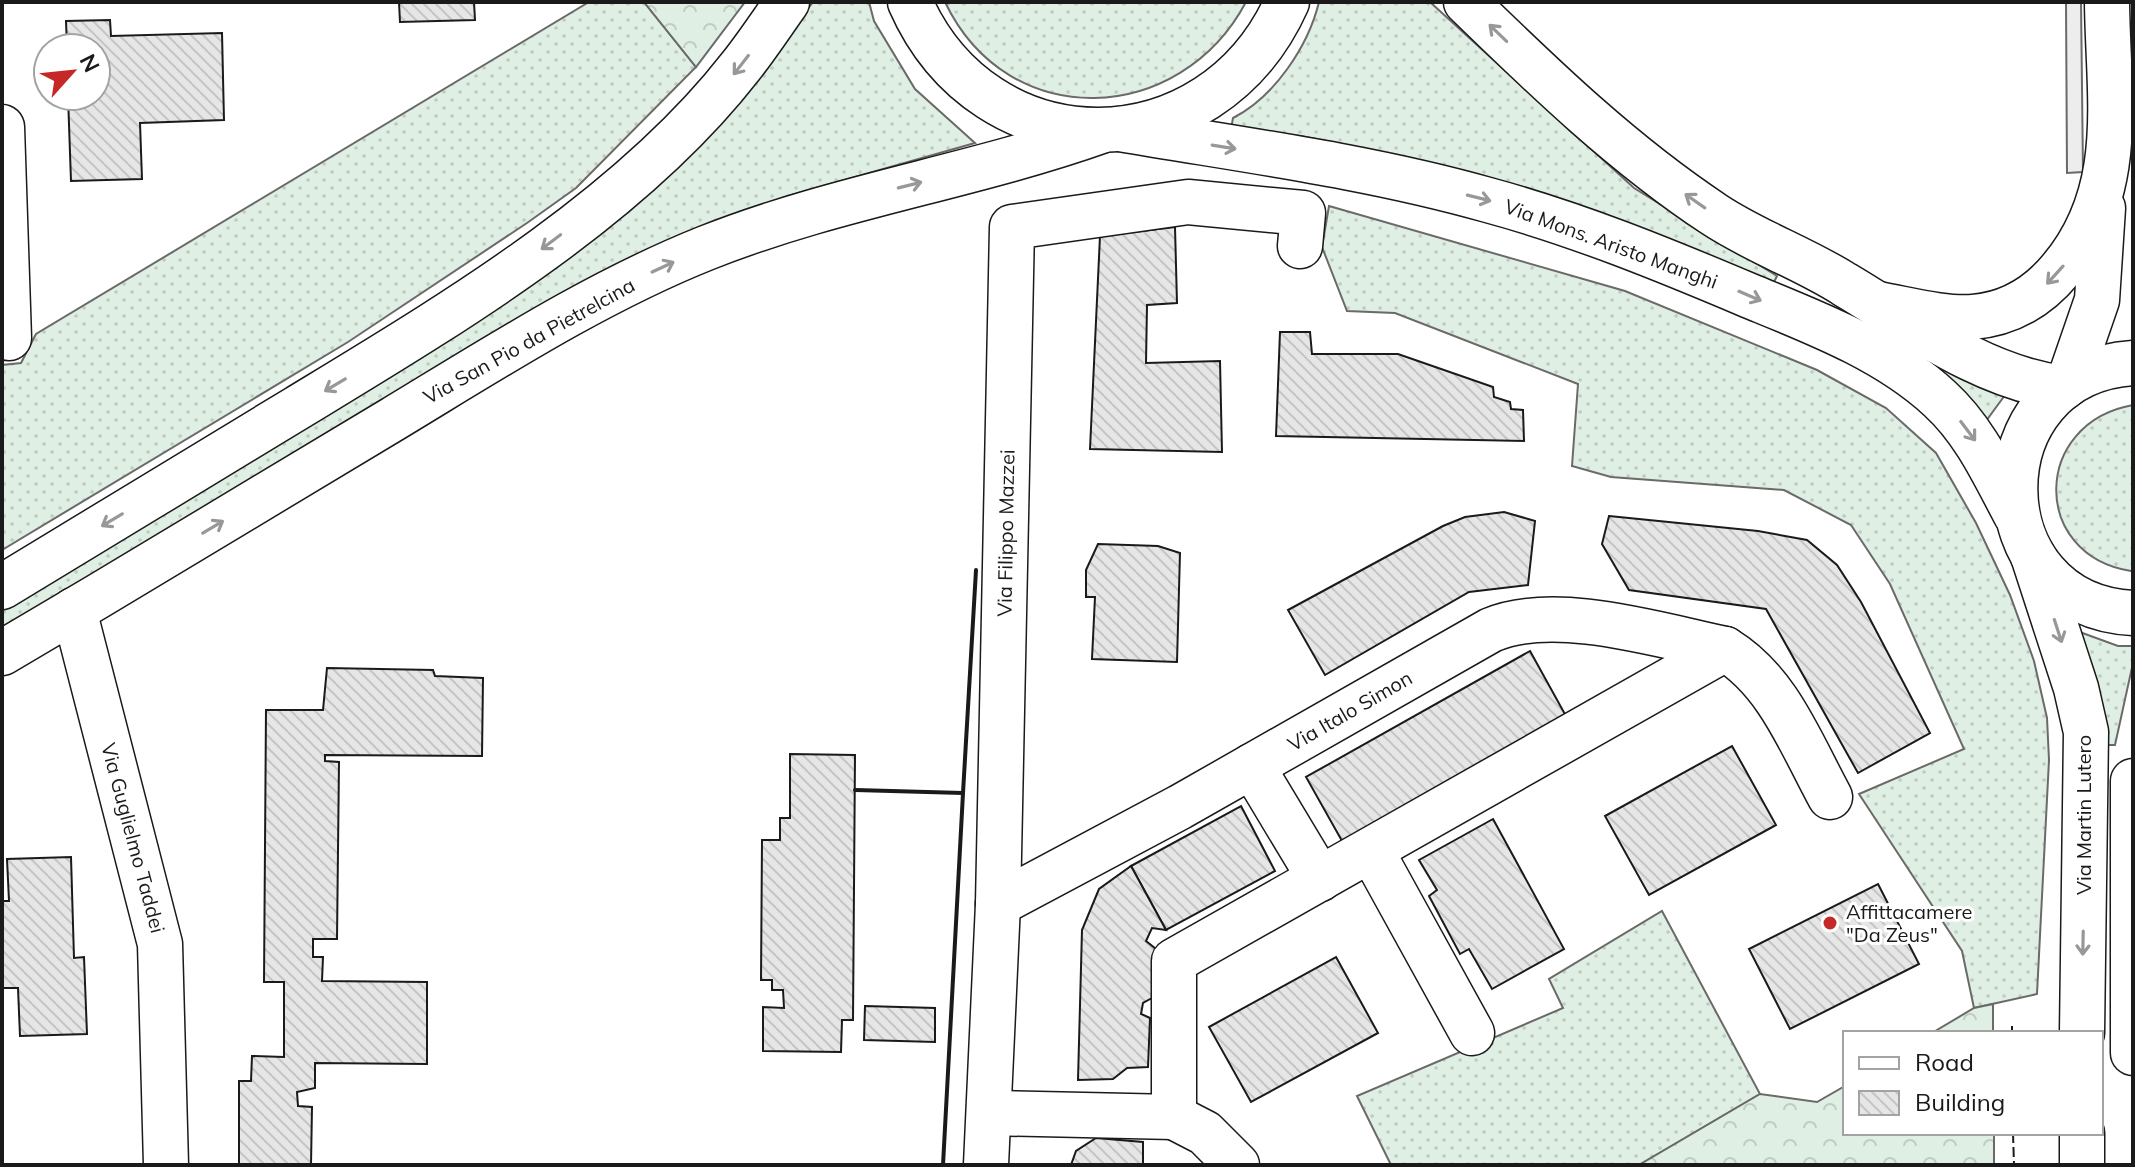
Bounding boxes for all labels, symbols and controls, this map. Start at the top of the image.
one-way arrow [1489,24,1508,43]
north arrow [32,32,112,112]
text: N [74,49,106,77]
one-way arrow [733,54,750,75]
one-way arrow [1211,140,1236,155]
one-way arrow [896,177,922,192]
one-way arrow [1466,191,1491,206]
street label: Via Mons. Aristo Manghi [1501,193,1721,294]
one-way arrow [1685,193,1707,209]
one-way arrow [541,233,562,250]
one-way arrow [651,259,675,274]
one-way arrow [2047,265,2065,285]
street label: Via San Pio da Pietrelcina [419,272,639,409]
one-way arrow [1737,289,1762,304]
one-way arrow [324,378,347,394]
one-way arrow [1959,420,1976,441]
street label: Via Filippo Mazzei [992,449,1019,617]
one-way arrow [101,512,124,528]
one-way arrow [201,519,224,535]
one-way arrow [2051,618,2066,643]
street label: Via Italo Simon [1283,665,1416,756]
street label: Via Martin Lutero [2071,735,2096,895]
street label: Via Guglielmo Taddei [96,740,171,936]
place label: Affittacamere "Da Zeus" [1846,899,1972,947]
marker: Affittacamere "Da Zeus" [1821,914,1839,932]
one-way arrow [2076,929,2091,956]
legend [1843,1031,2103,1135]
text: Road [1915,1047,1974,1077]
text: Building [1915,1087,2005,1117]

